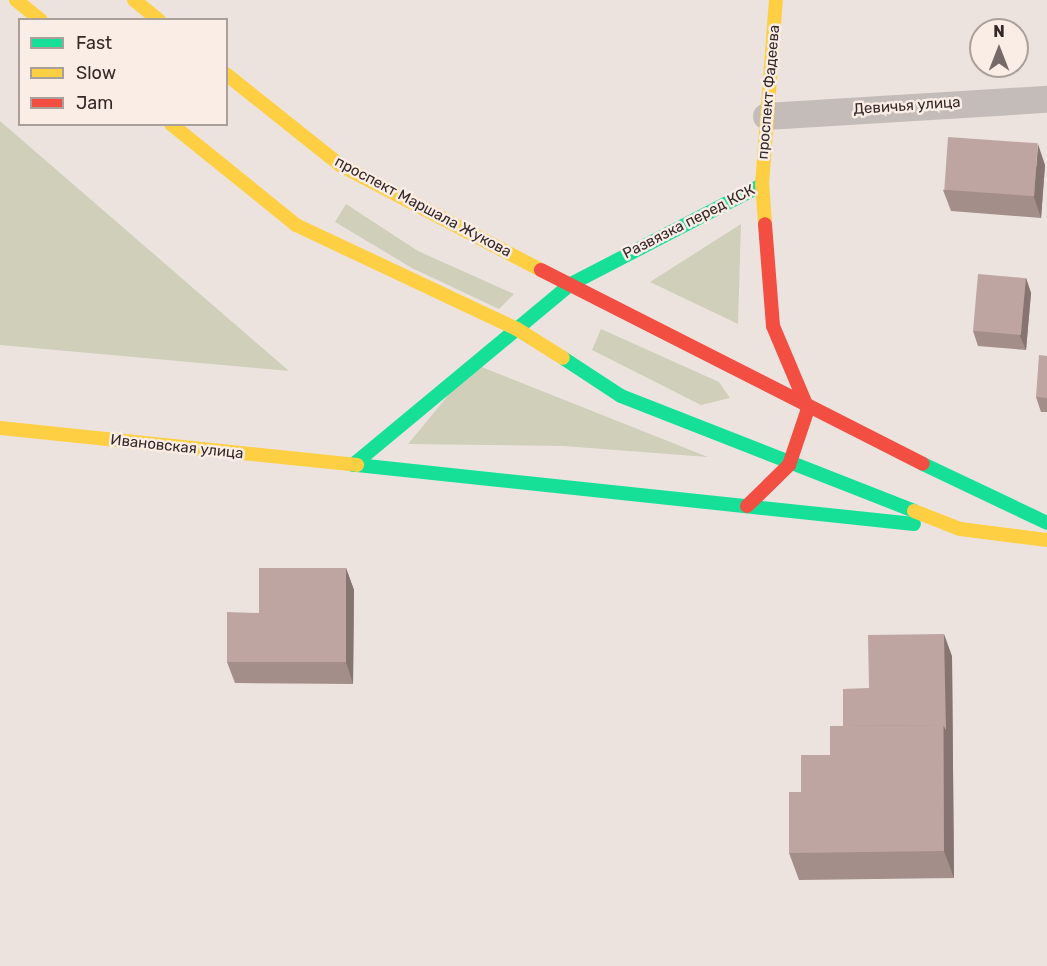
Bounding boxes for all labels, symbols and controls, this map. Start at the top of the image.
legend [18,18,228,126]
north arrow [969,18,1029,78]
text: N [993,22,1005,41]
street label: проспект Фадеева [754,24,784,160]
text: Fast [76,32,112,54]
text: Slow [76,62,116,84]
text: Jam [76,92,113,114]
street label: Девичья улица [853,93,961,119]
street label: проспект Маршала Жукова [332,153,514,261]
street label: Развязка перед КСК [620,181,758,263]
street label: Ивановская улица [110,431,244,463]

